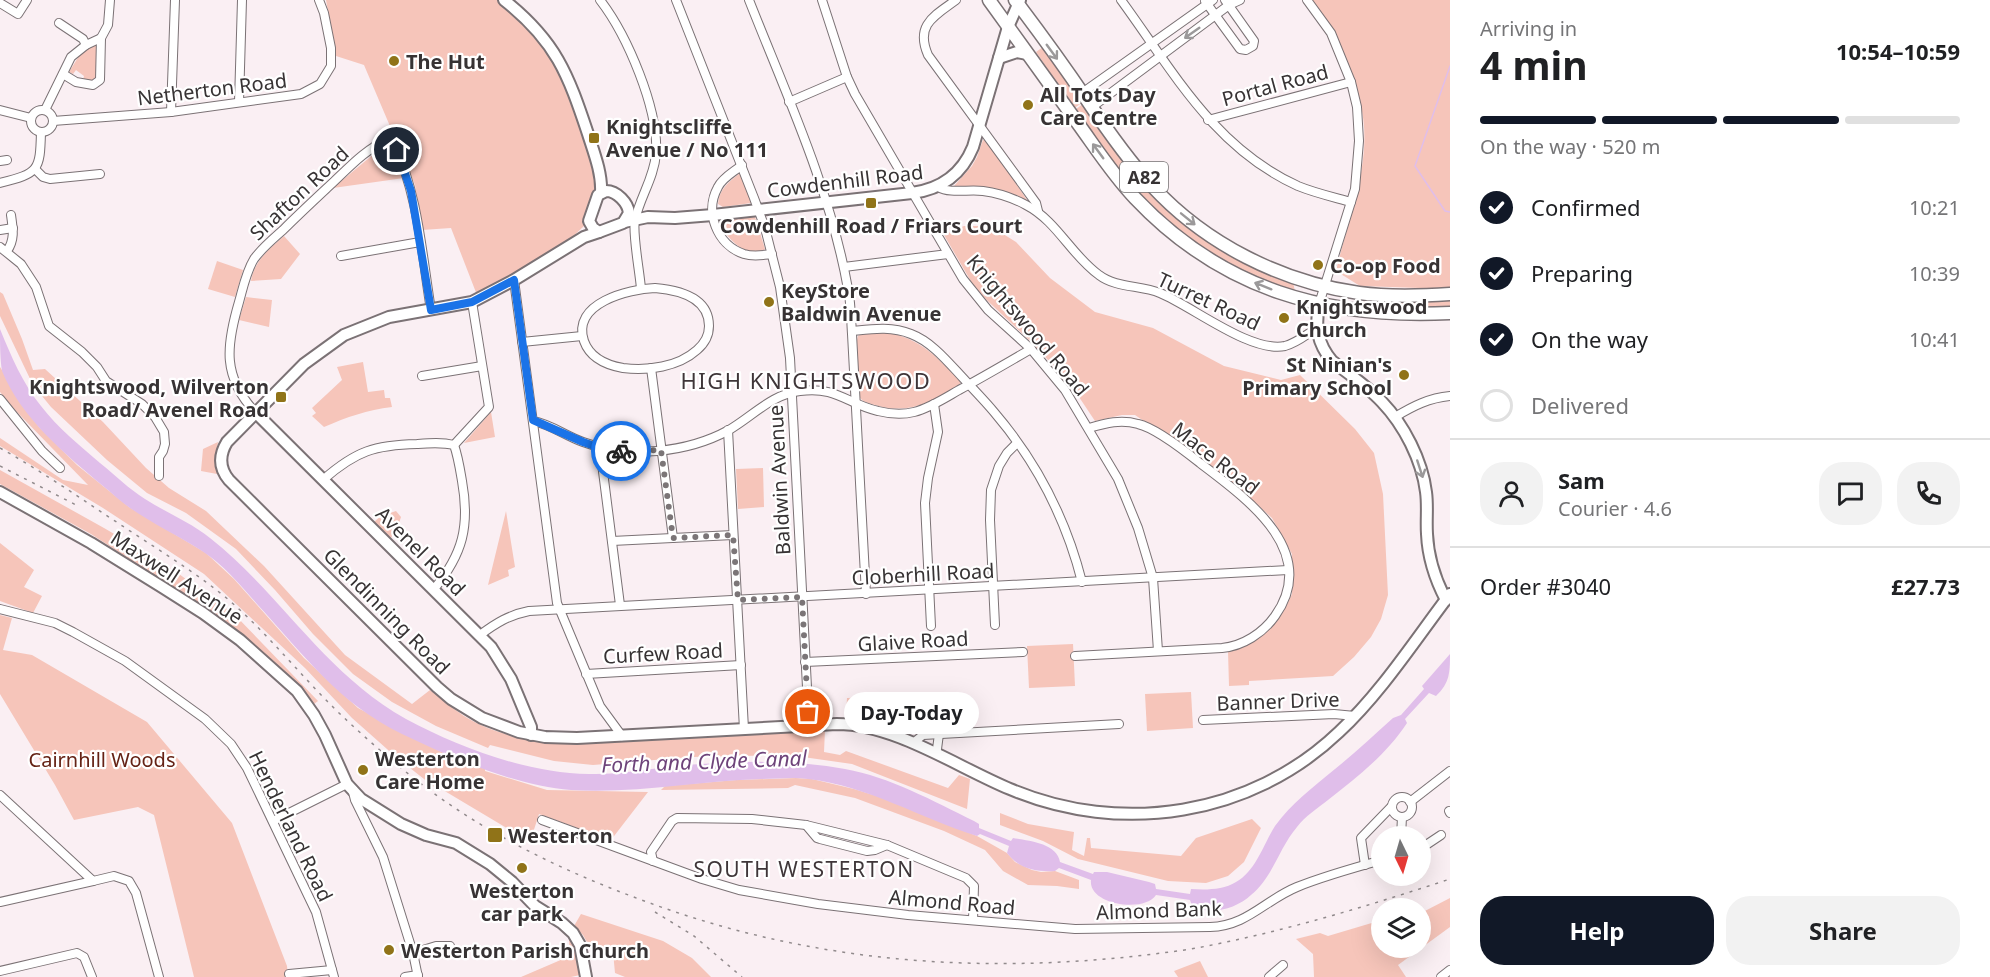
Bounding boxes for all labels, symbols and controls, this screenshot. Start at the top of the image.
text: Arriving in [1480,15,1577,42]
one-way arrow [1184,27,1200,39]
text: 10:54–10:59 [1836,36,1960,66]
text: 4 min [1480,38,1587,91]
one-way arrow [1046,43,1059,59]
place label: The Hut [406,48,485,75]
marker: The Hut [387,54,401,68]
street label: Portal Road [1219,58,1331,112]
street label: Netherton Road [136,66,288,112]
place label: All Tots Day Care Centre [1040,81,1157,131]
marker: All Tots Day Care Centre [1021,98,1035,112]
place label: Knightscliffe Avenue / No 111 [606,113,768,163]
pin [371,124,422,175]
marker: Knightscliffe Avenue / No 111 [587,131,601,145]
icon: home [380,133,413,166]
text: On the way · 520 m [1480,133,1660,160]
street label: Shafton Road [244,140,354,246]
one-way arrow [1092,144,1105,160]
street label: Cowdenhill Road [765,158,925,204]
road number: A82 [1120,162,1168,192]
icon: check [1480,191,1513,224]
text: Confirmed [1531,192,1641,222]
text: 10:21 [1909,194,1960,221]
marker: Cowdenhill Road / Friars Court [864,196,878,210]
place label: Cowdenhill Road / Friars Court [720,212,1023,239]
one-way arrow [1180,212,1196,225]
street label: Knightswood Road [961,249,1095,401]
place label: Co-op Food [1330,252,1441,279]
icon: check [1480,257,1513,290]
marker: Co-op Food [1311,258,1325,272]
text: Preparing [1531,258,1633,288]
text: 10:39 [1909,260,1960,287]
street label: Turret Road [1153,265,1265,337]
place label: KeyStore Baldwin Avenue [781,277,941,327]
one-way arrow [1254,280,1273,291]
place label: Knightswood Church [1296,293,1427,343]
marker: KeyStore Baldwin Avenue [762,295,776,309]
marker: Knightswood Church [1277,311,1291,325]
icon: check [1480,323,1513,356]
text: On the way [1531,324,1648,354]
text: 10:41 [1909,326,1960,353]
place label: St Ninian's Primary School [1242,351,1392,401]
district label: HIGH KNIGHTSWOOD [681,365,931,395]
marker: St Ninian's Primary School [1397,368,1411,382]
place label: Knightswood, Wilverton Road/ Avenel Road [29,373,269,423]
marker: Knightswood, Wilverton Road/ Avenel Road [274,390,288,404]
text: Delivered [1531,390,1629,420]
street label: Baldwin Avenue [762,404,796,556]
street label: Mace Road [1167,416,1265,500]
courier [591,421,651,481]
icon: bike [605,435,638,468]
one-way arrow [1415,459,1426,478]
button: person [1480,462,1543,525]
button: chat [1819,462,1882,525]
button: phone [1897,462,1960,525]
text: Sam [1558,465,1605,495]
text: Courier · 4.6 [1558,495,1672,522]
street label: Avenel Road [370,500,472,602]
street label: Maxwell Avenue [106,524,248,630]
street label: Glendinning Road [318,542,456,680]
street label: Cloberhill Road [851,557,995,591]
text: Order #3040 [1480,571,1611,601]
text: £27.73 [1891,571,1960,601]
street label: Glaive Road [857,625,969,657]
street label: Curfew Road [602,636,724,670]
street label: Banner Drive [1216,685,1340,717]
pin [782,686,833,737]
callout: Day-Today [844,691,979,733]
icon: bag [791,695,824,728]
text: Day-Today [860,699,963,726]
water label: Forth and Clyde Canal [601,743,808,779]
place label: Westerton Care Home [375,745,485,795]
park label: Cairnhill Woods [29,746,175,773]
street label: Henderland Road [243,746,339,906]
marker: Westerton Care Home [356,763,370,777]
place label: Westerton [508,822,613,849]
marker: Westerton [486,826,504,844]
north arrow [1371,826,1431,886]
map controls [1371,826,1431,958]
district label: SOUTH WESTERTON [693,855,915,883]
marker: Westerton car park [515,861,529,875]
place label: Westerton car park [470,877,574,927]
street label: Almond Road [888,883,1016,921]
street label: Almond Bank [1096,894,1223,926]
button: Help [1480,896,1714,965]
button: Share [1726,896,1960,965]
button: layers [1371,898,1431,958]
place label: Westerton Parish Church [401,937,649,964]
marker: Westerton Parish Church [382,943,396,957]

